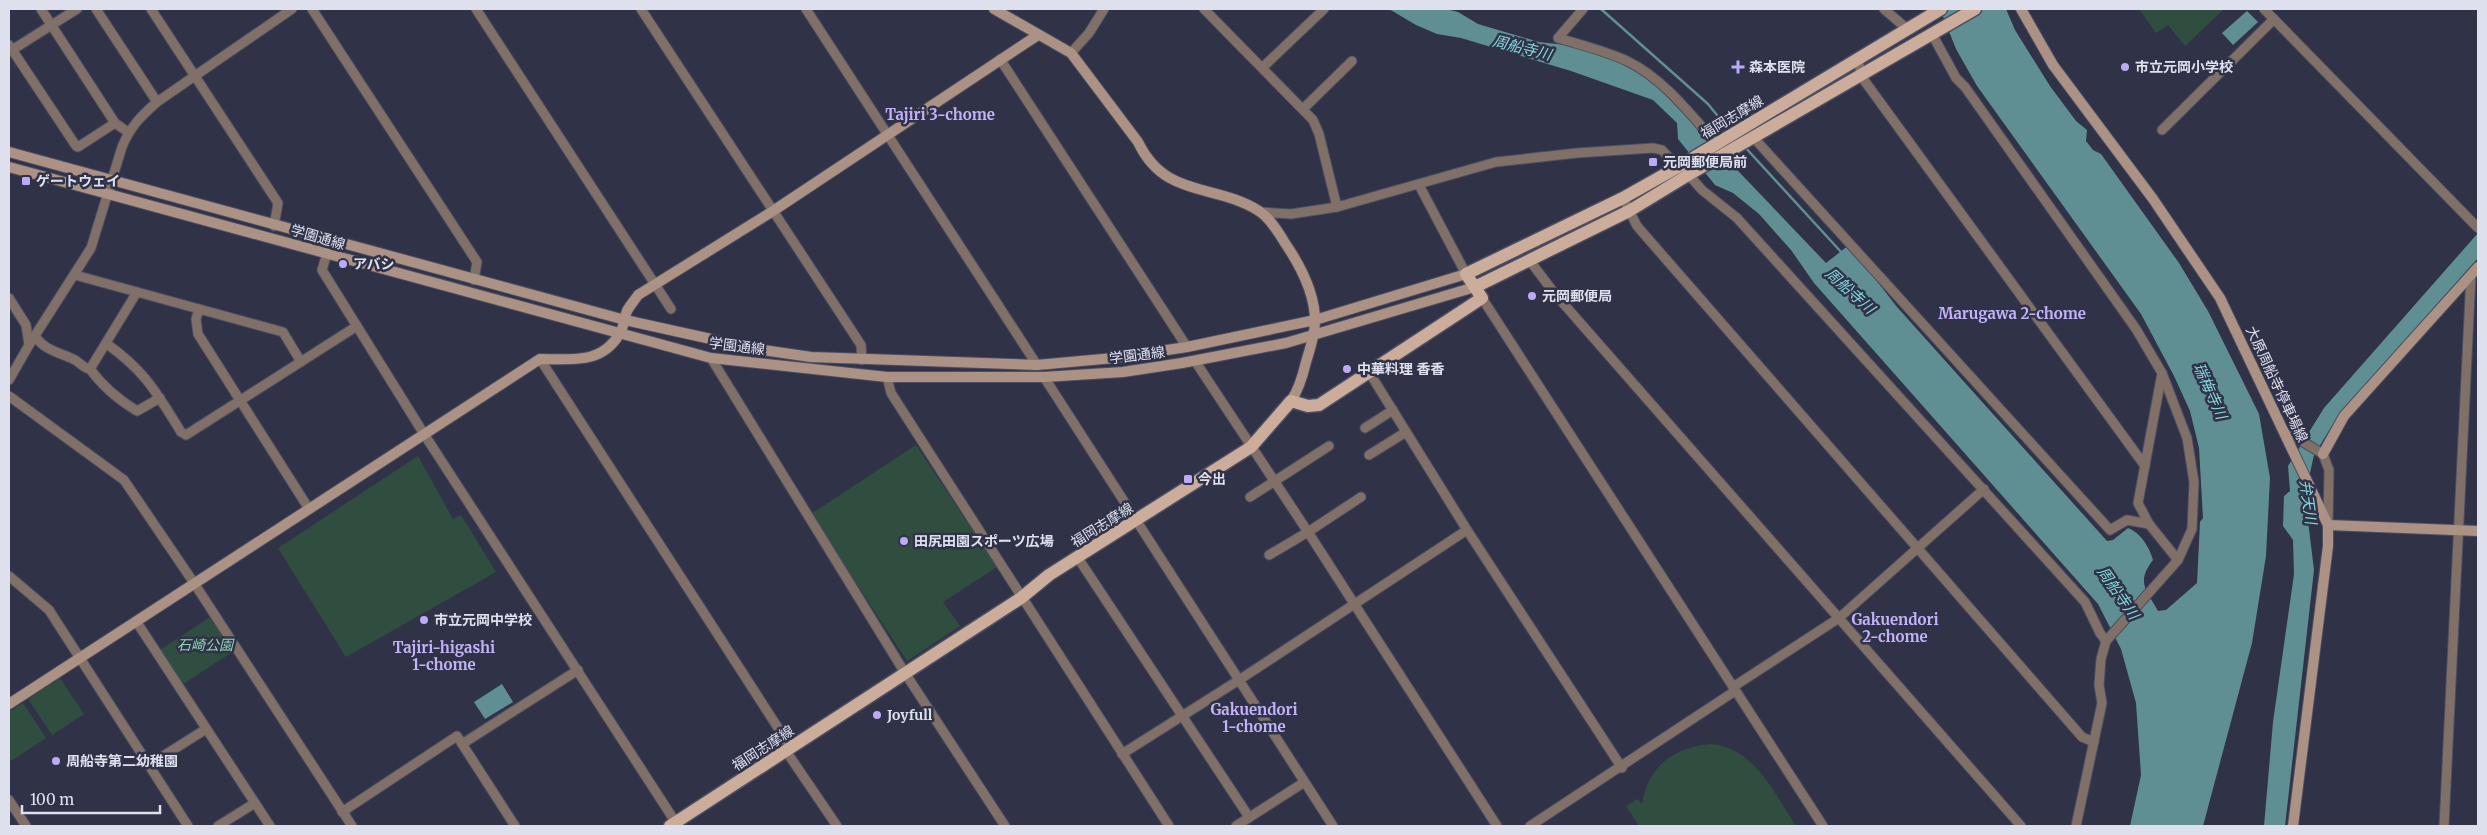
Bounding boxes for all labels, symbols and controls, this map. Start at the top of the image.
water label: 周船寺川 [1491,31,1555,64]
place label: 森本医院 [1749,58,1805,76]
place label: 市立元岡小学校 [2135,58,2233,76]
marker: 森本医院 [1731,60,1745,74]
marker: 市立元岡小学校 [2119,61,2131,73]
street label: 福岡志摩線 [1697,91,1767,143]
district label: Tajiri 3-chome [885,105,995,124]
place label: 元岡郵便局前 [1663,153,1747,171]
marker: 元岡郵便局前 [1647,156,1659,168]
place label: ゲートウェイ [36,172,120,190]
marker: ゲートウェイ [20,175,32,187]
street label: 学園通線 [289,221,347,253]
place label: アバシ [353,255,394,273]
marker: アバシ [337,258,349,270]
water label: 周船寺川 [1822,263,1880,319]
place label: 元岡郵便局 [1542,287,1612,305]
marker: 元岡郵便局 [1526,290,1538,302]
district label: Marugawa 2-chome [1938,304,2086,323]
street label: 大原周船寺停車場線 [2242,323,2312,445]
street label: 学園通線 [708,334,766,358]
street label: 学園通線 [1108,343,1166,367]
place label: 中華料理 香香 [1357,360,1444,378]
water label: 瑞梅寺川 [2190,360,2232,424]
marker: 中華料理 香香 [1341,363,1353,375]
place label: 今出 [1198,470,1226,488]
marker: 今出 [1182,473,1194,485]
water label: 弁天川 [2296,478,2321,528]
street label: 福岡志摩線 [1068,499,1136,551]
place label: 田尻田園スポーツ広場 [914,532,1054,550]
marker: 田尻田園スポーツ広場 [898,535,910,547]
water label: 周船寺川 [2093,563,2145,624]
district label: Gakuendori 2-chome [1851,610,1939,646]
place label: 市立元岡中学校 [434,611,532,629]
marker: 市立元岡中学校 [418,614,430,626]
park label: 石崎公園 [177,636,235,654]
district label: Tajiri-higashi 1-chome [393,638,495,674]
district label: Gakuendori 1-chome [1210,700,1298,736]
place label: Joyfull [886,706,933,724]
marker: Joyfull [871,709,883,721]
street label: 福岡志摩線 [729,721,797,775]
place label: 周船寺第二幼稚園 [66,752,178,770]
marker: 周船寺第二幼稚園 [50,755,62,767]
scale bar [22,782,160,814]
text: 100 m [30,790,74,809]

